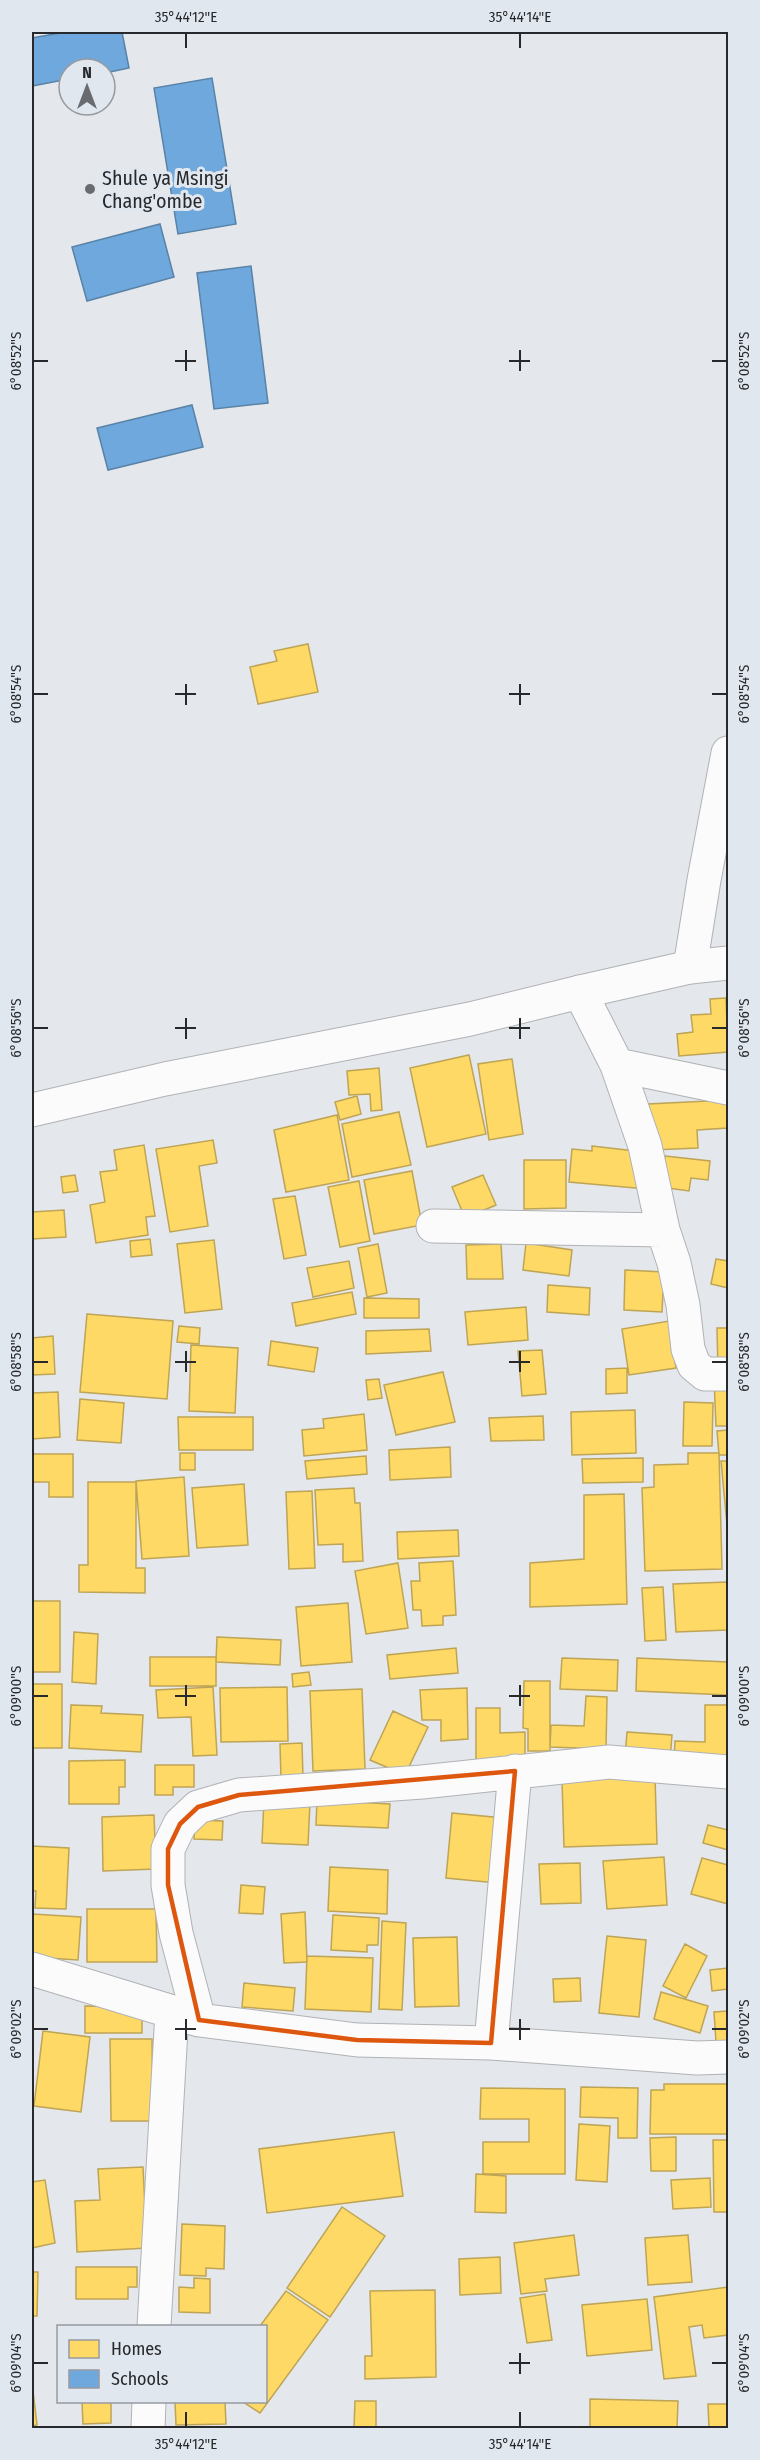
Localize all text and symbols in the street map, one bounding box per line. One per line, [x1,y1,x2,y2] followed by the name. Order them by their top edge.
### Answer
[155,8,217,26] text: 35°44'12"E
[489,8,551,26] text: 35°44'14"E
[57,57,117,117] north arrow
[82,63,92,82] text: N
[102,166,229,213] place label: Shule ya Msingi Chang'ombe
[83,182,97,196] marker: Shule ya Msingi Chang'ombe
[7,332,25,390] text: 6°08'52"S
[735,332,753,390] text: 6°08'52"S
[7,665,25,723] text: 6°08'54"S
[735,665,753,723] text: 6°08'54"S
[7,998,25,1058] text: 6°08'56"S
[735,998,753,1058] text: 6°08'56"S
[7,1332,25,1392] text: 6°08'58"S
[735,1332,753,1392] text: 6°08'58"S
[7,1666,25,1726] text: 6°09'00"S
[735,1666,753,1726] text: 6°09'00"S
[7,1999,25,2059] text: 6°09'02"S
[735,1999,753,2059] text: 6°09'02"S
[57,2325,267,2403] legend
[7,2333,25,2393] text: 6°09'04"S
[735,2333,753,2393] text: 6°09'04"S
[111,2338,162,2360] text: Homes
[111,2368,169,2390] text: Schools
[155,2435,217,2453] text: 35°44'12"E
[489,2435,551,2453] text: 35°44'14"E

